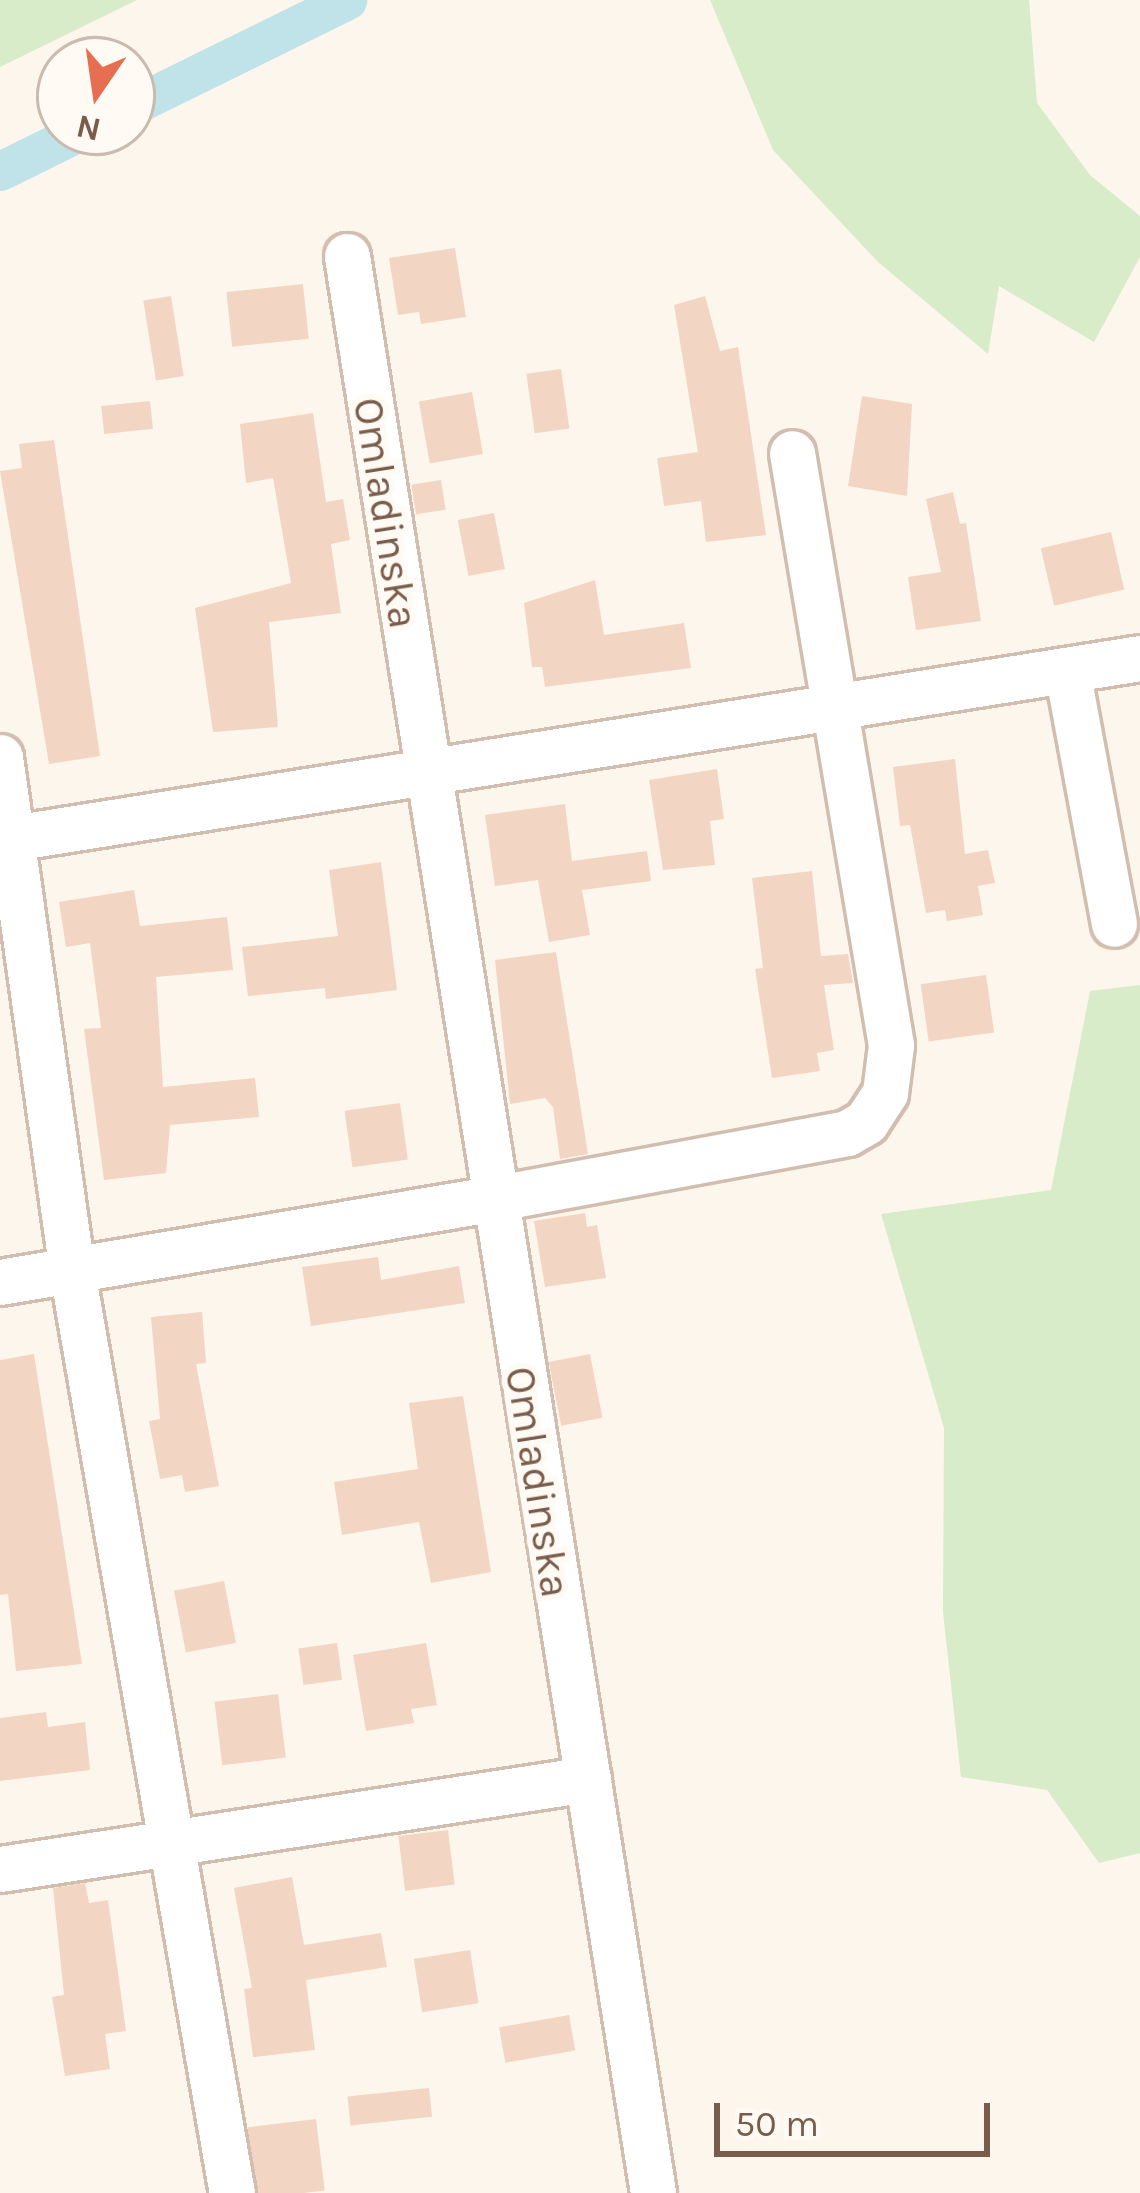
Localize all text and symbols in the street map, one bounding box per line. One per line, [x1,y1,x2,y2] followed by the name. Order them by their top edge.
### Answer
[36,36,156,156] north arrow
[73,107,104,149] text: N
[343,394,429,632] street label: Omladinska
[495,1363,581,1601] street label: Omladinska
[720,2079,996,2153] scale bar
[735,2103,819,2145] text: 50 m

